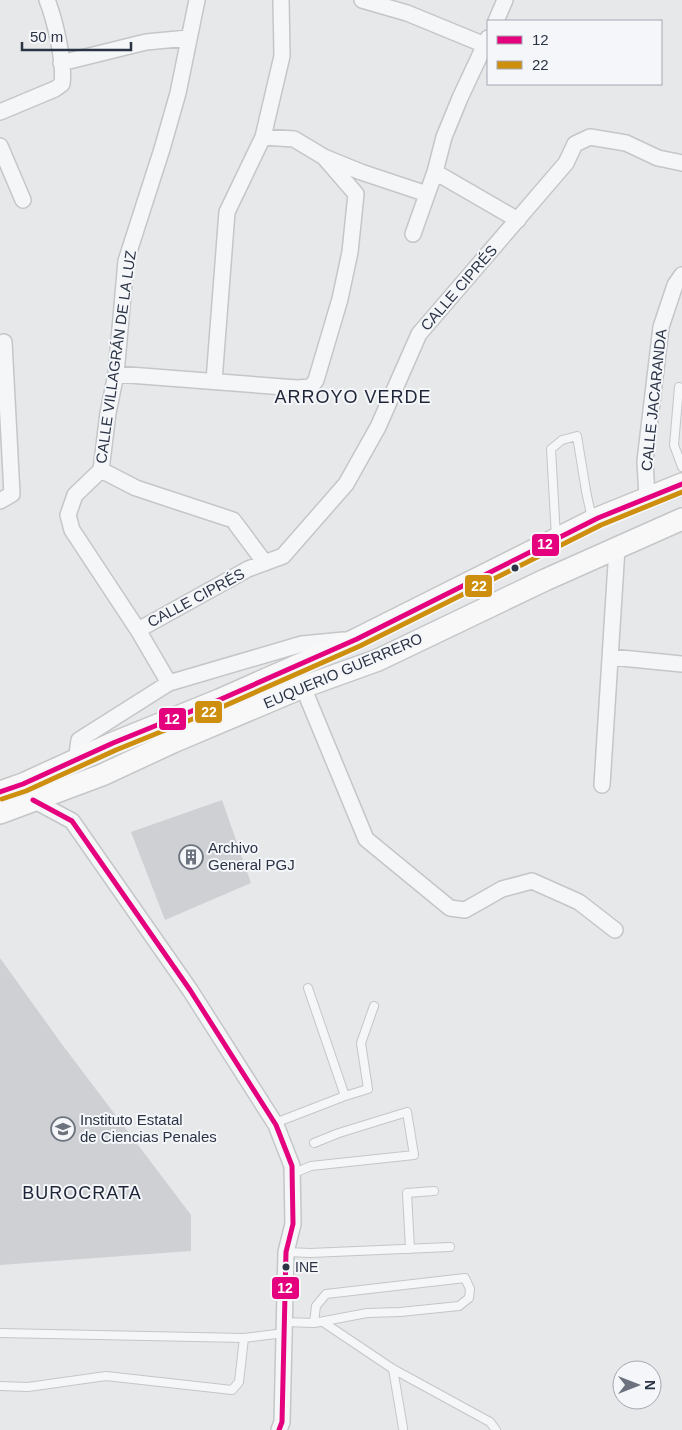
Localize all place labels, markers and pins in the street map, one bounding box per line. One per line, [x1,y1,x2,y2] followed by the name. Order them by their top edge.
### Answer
[510,563,520,573] unlabelled marker
[208,839,295,873] place label: Archivo General PGJ
[178,844,204,870] building icon: Archivo General PGJ
[80,1111,217,1145] place label: Instituto Estatal de Ciencias Penales
[50,1116,76,1142] school or university icon: Instituto Estatal de Ciencias Penales
[295,1259,318,1275] place label: INE
[281,1262,291,1272] marker: INE

